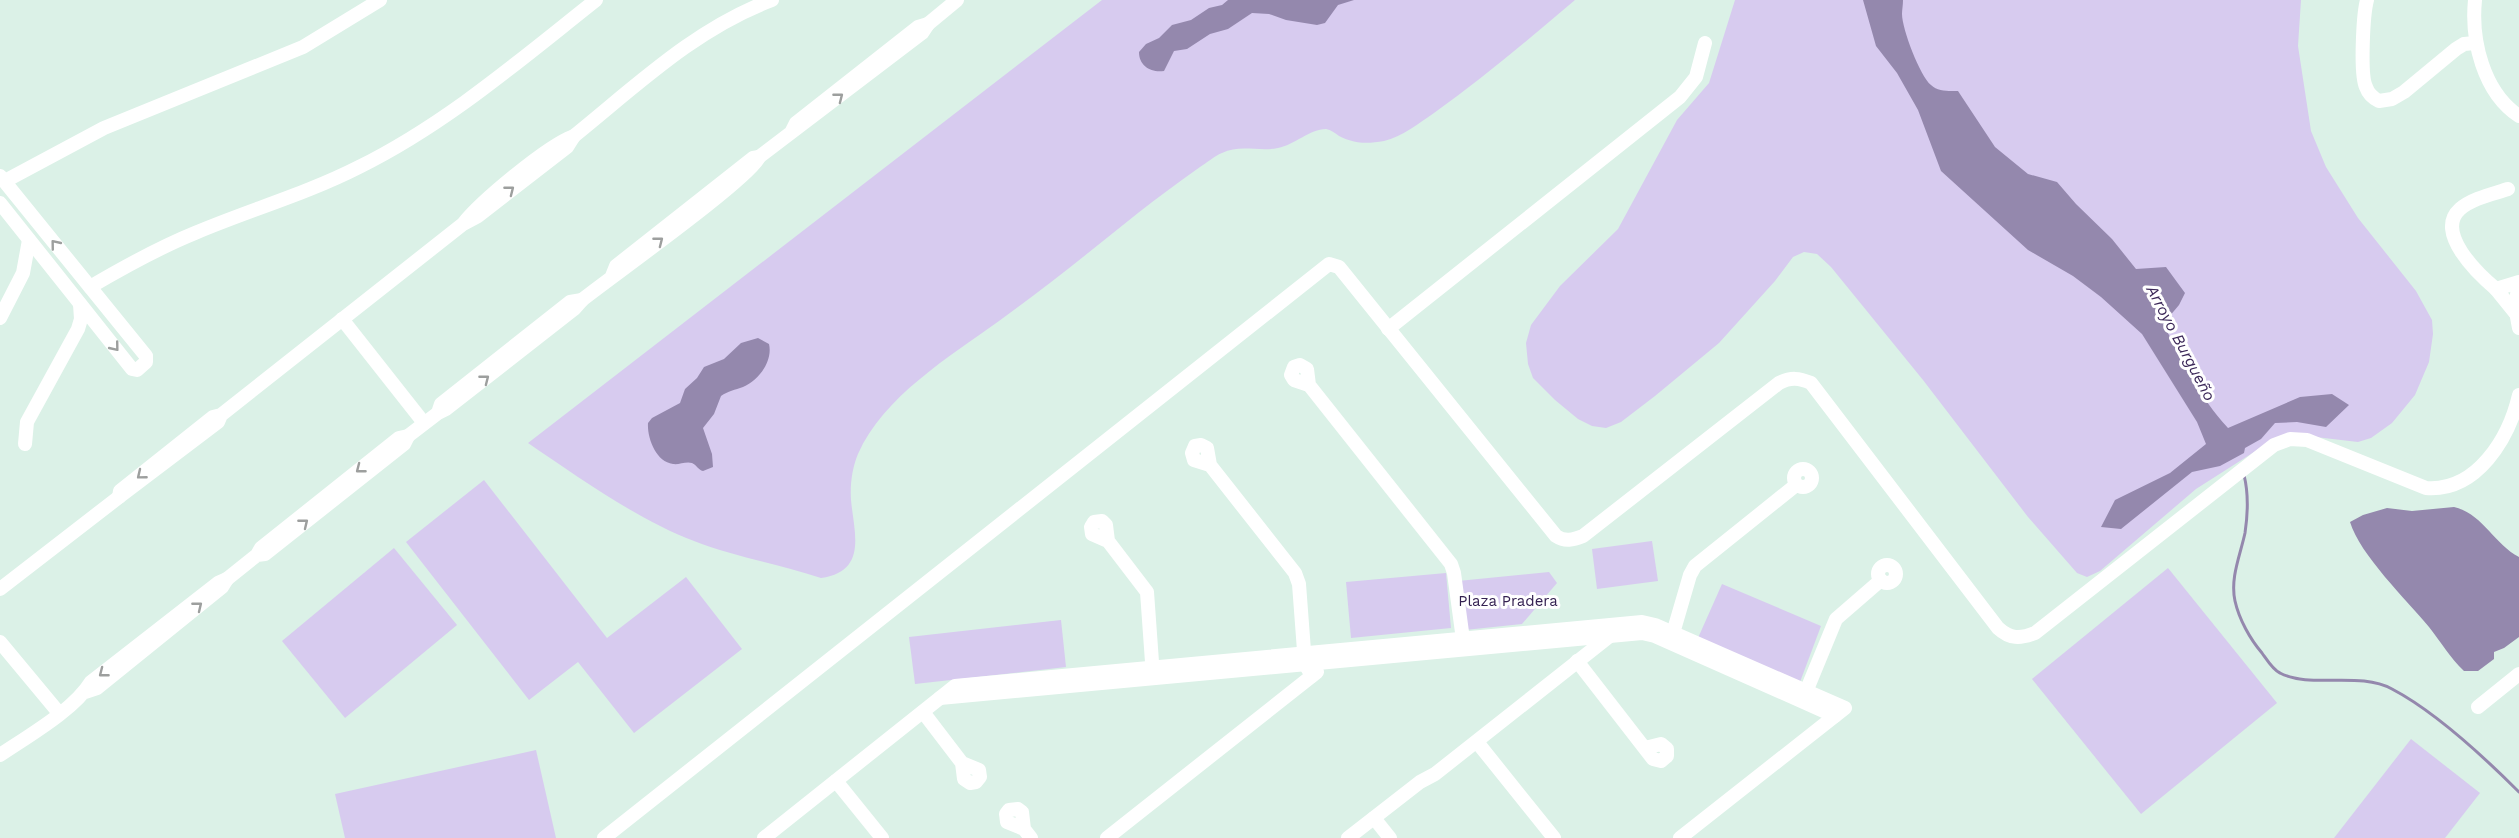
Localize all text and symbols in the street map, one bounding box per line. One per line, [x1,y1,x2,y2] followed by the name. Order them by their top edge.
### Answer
[832,94,843,105] one-way arrow
[504,187,515,198] one-way arrow
[652,238,663,249] one-way arrow
[51,239,62,250] one-way arrow
[2142,281,2219,404] water label: Arroyo Burgueño
[107,341,118,352] one-way arrow
[478,375,489,386] one-way arrow
[356,461,367,472] one-way arrow
[137,467,148,478] one-way arrow
[298,519,309,530] one-way arrow
[1458,592,1558,610] park label: Plaza Pradera
[191,602,202,613] one-way arrow
[99,666,110,677] one-way arrow

